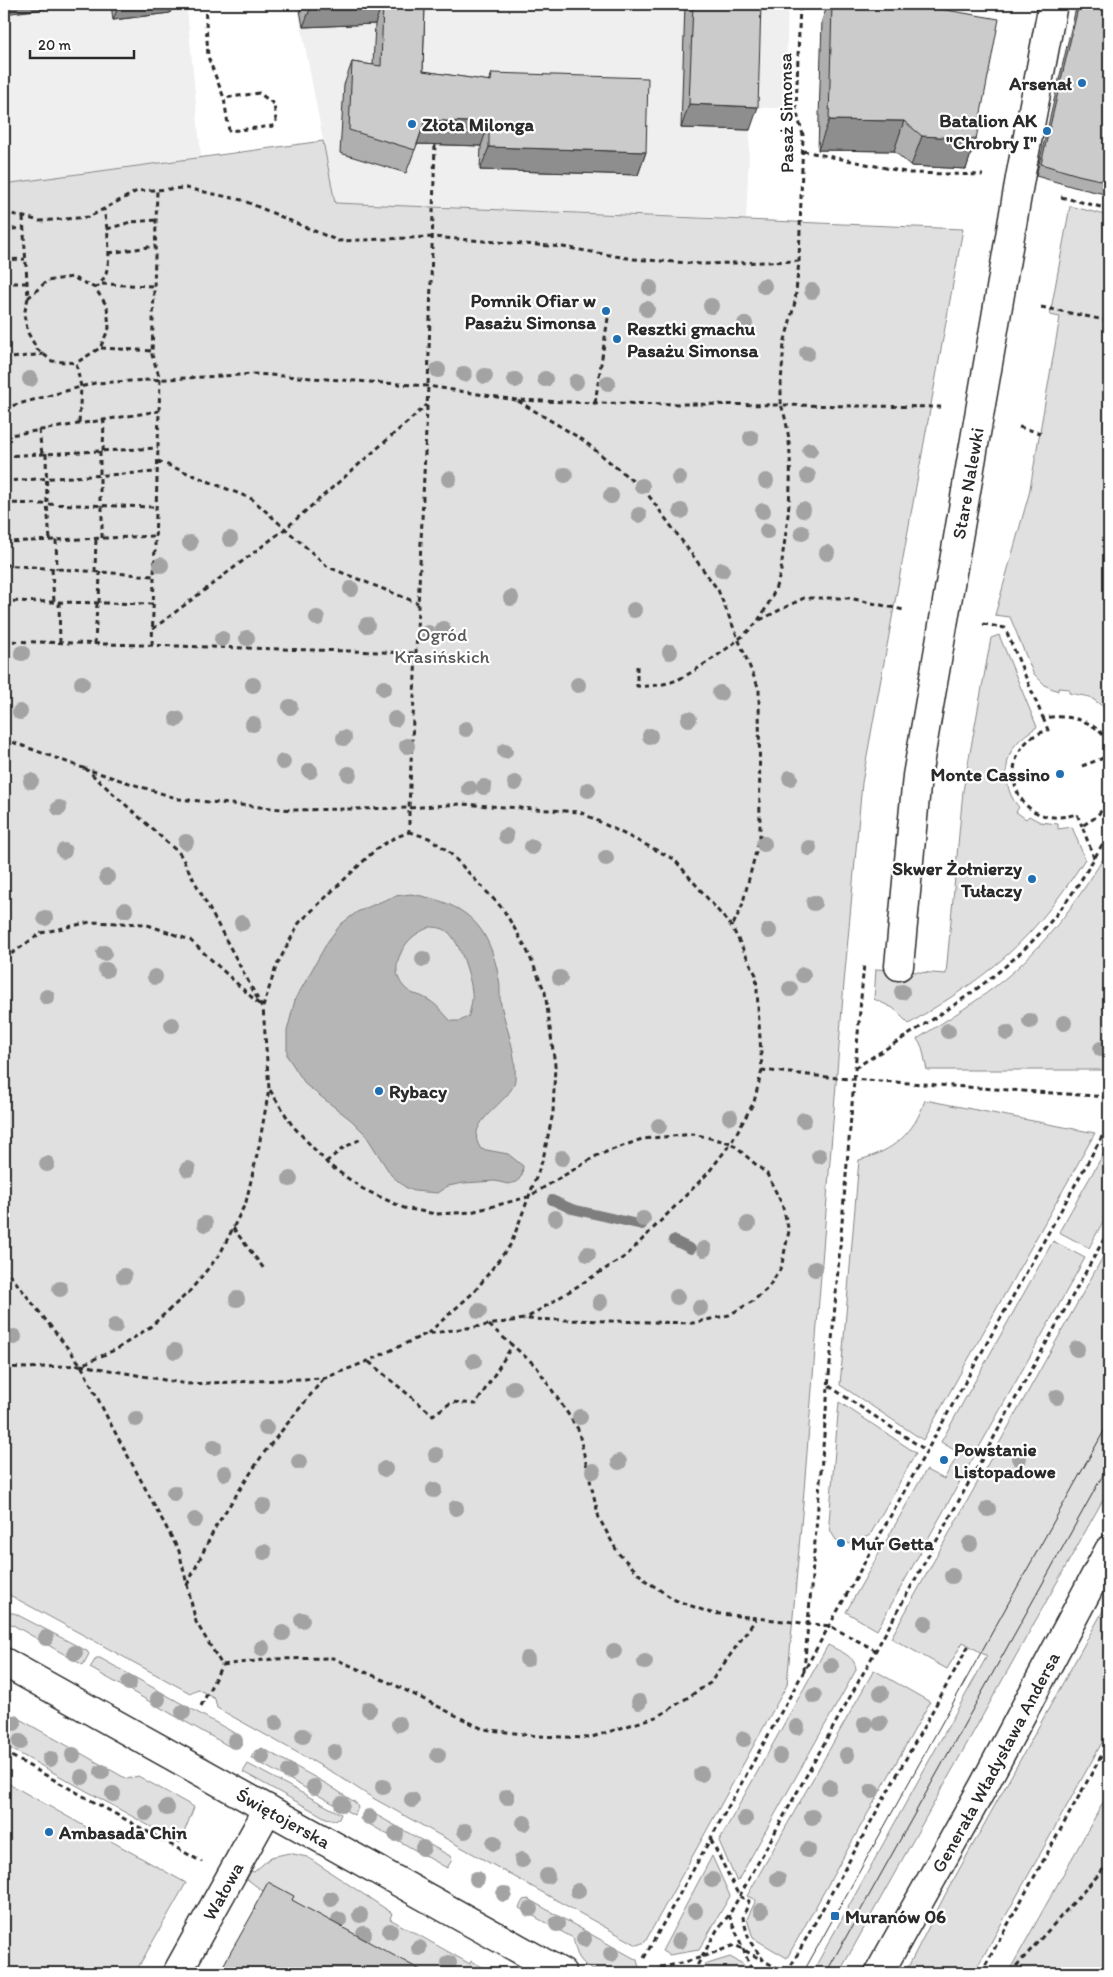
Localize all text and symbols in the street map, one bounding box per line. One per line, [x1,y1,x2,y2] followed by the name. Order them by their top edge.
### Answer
[30,28,134,60] scale bar
[38,36,72,54] text: 20 m
[773,53,799,173] street label: Pasaż Simonsa
[1008,72,1073,95] place label: Arsenał
[1076,77,1088,89] marker: Arsenał
[939,109,1038,154] place label: Batalion AK "Chrobry I"
[422,113,534,136] place label: Złota Milonga
[406,118,418,130] marker: Złota Milonga
[1041,125,1053,137] marker: Batalion AK "Chrobry I"
[465,289,596,334] place label: Pomnik Ofiar w Pasażu Simonsa
[600,305,612,317] marker: Pomnik Ofiar w Pasażu Simonsa
[627,317,758,362] place label: Resztki gmachu Pasażu Simonsa
[611,333,623,345] marker: Resztki gmachu Pasażu Simonsa
[947,426,988,541] street label: Stare Nalewki
[394,623,490,668] park label: Ogród Krasińskich
[930,763,1050,786] place label: Monte Cassino
[1054,768,1066,780] marker: Monte Cassino
[892,857,1023,902] place label: Skwer Żołnierzy Tułaczy
[1026,873,1038,885] marker: Skwer Żołnierzy Tułaczy
[389,1080,447,1103] place label: Rybacy
[373,1085,385,1097] marker: Rybacy
[954,1438,1056,1483] place label: Powstanie Listopadowe
[938,1454,950,1466] marker: Powstanie Listopadowe
[851,1532,934,1555] place label: Mur Getta
[835,1537,847,1549] marker: Mur Getta
[926,1648,1064,1876] street label: Generała Władysława Andersa
[232,1782,335,1853] street label: Świętojerska
[58,1821,187,1844] place label: Ambasada Chin
[43,1826,55,1838] marker: Ambasada Chin
[197,1857,248,1924] street label: Wałowa
[845,1905,946,1928] place label: Muranów 06
[829,1910,841,1922] marker: Muranów 06

